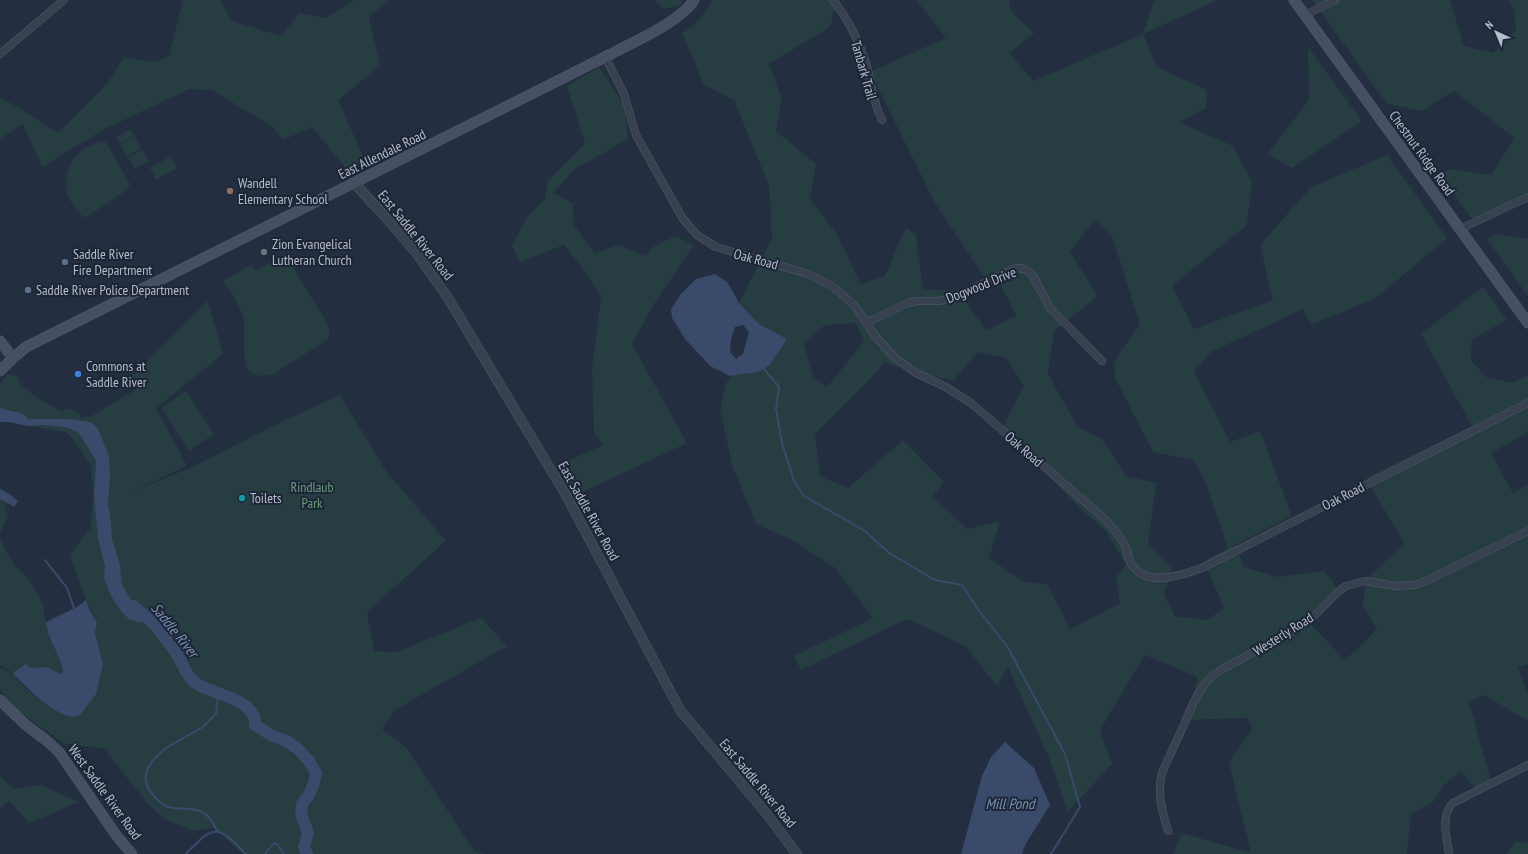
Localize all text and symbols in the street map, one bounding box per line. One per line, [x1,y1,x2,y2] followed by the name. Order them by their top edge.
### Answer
[1476,12,1516,52] north arrow
[1482,18,1496,32] text: N
[847,38,881,102] street label: Tanbark Trail
[1385,107,1459,199] street label: Chestnut Ridge Road
[335,125,429,183] street label: East Allendale Road
[238,174,328,208] place label: Wandell Elementary School
[225,186,235,196] marker: Wandell Elementary School
[374,186,458,284] street label: East Saddle River Road
[272,235,352,269] place label: Zion Evangelical Lutheran Church
[732,244,780,274] street label: Oak Road
[73,245,152,279] place label: Saddle River Fire Department
[259,247,269,257] marker: Zion Evangelical Lutheran Church
[60,257,70,267] marker: Saddle River Fire Department
[943,263,1019,307] street label: Dogwood Drive
[36,281,189,299] place label: Saddle River Police Department
[23,285,33,295] marker: Saddle River Police Department
[86,357,147,391] place label: Commons at Saddle River
[73,369,83,379] marker: Commons at Saddle River
[1001,427,1047,471] street label: Oak Road
[554,458,624,564] street label: East Saddle River Road
[291,478,333,512] park label: Rindlaub Park
[1319,478,1367,514] street label: Oak Road
[250,489,282,507] place label: Toilets
[237,493,247,503] marker: Toilets
[147,599,204,663] water label: Saddle River
[1250,608,1316,660] street label: Westerly Road
[716,735,800,831] street label: East Saddle River Road
[64,741,146,843] street label: West Saddle River Road
[986,794,1037,813] water label: Mill Pond

